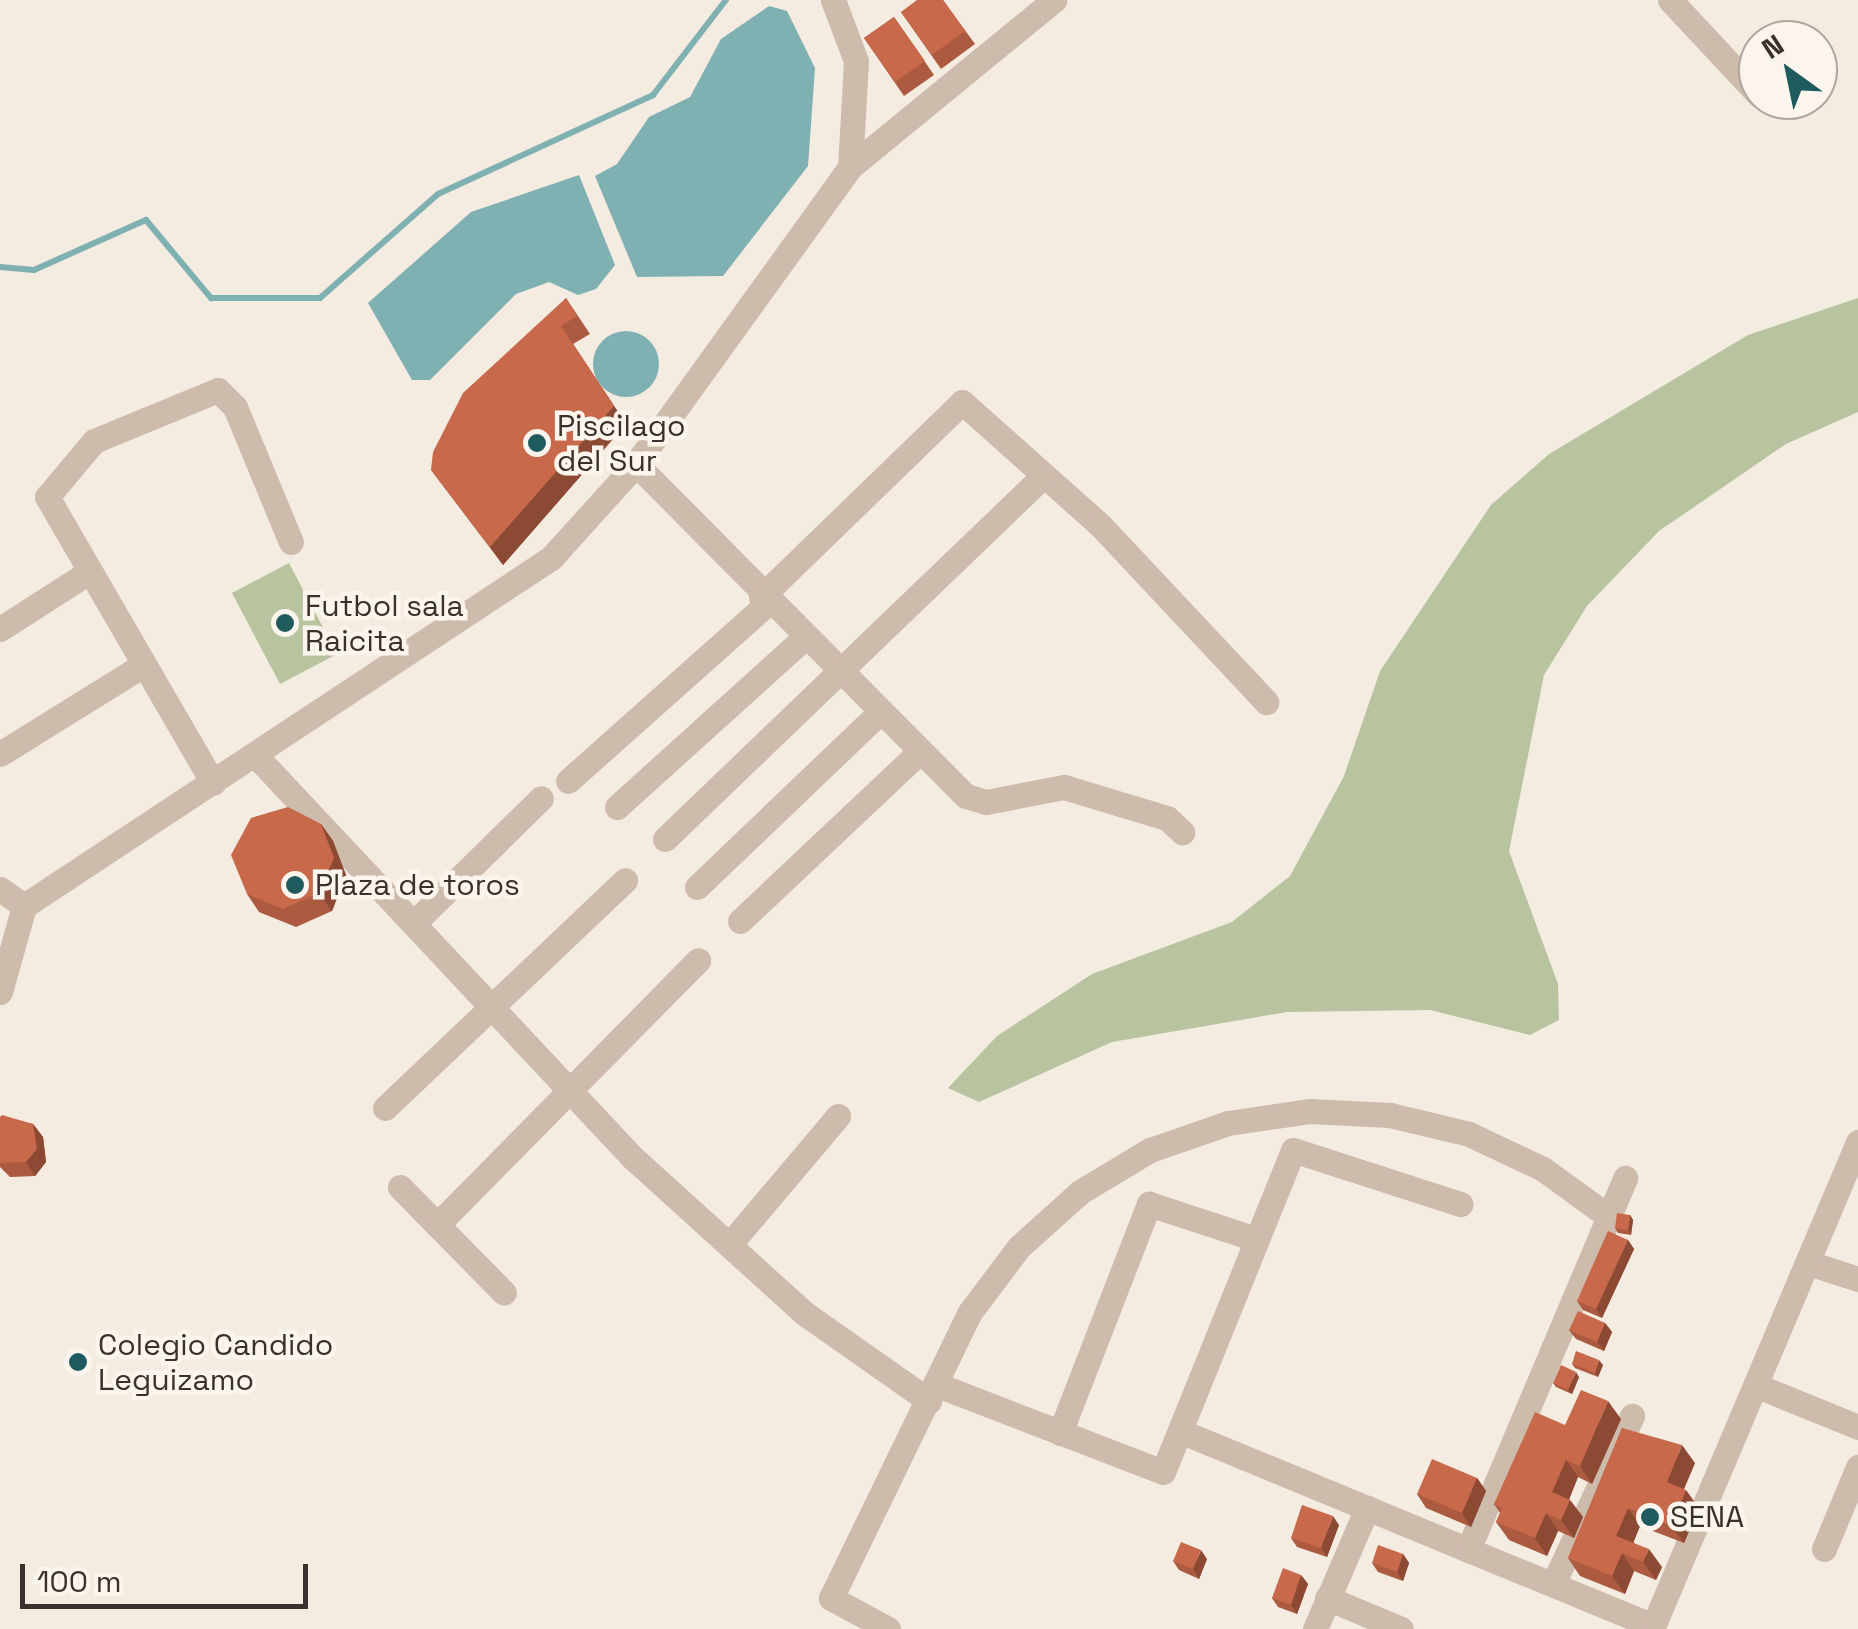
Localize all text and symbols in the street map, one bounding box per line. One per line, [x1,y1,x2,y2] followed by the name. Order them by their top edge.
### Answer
[1738,20,1838,120] north arrow
[1755,26,1790,67] text: N
[557,408,685,478] place label: Piscilago del Sur
[526,432,548,454] marker: Piscilago del Sur
[305,588,464,658] place label: Futbol sala Raicita
[274,612,296,634] marker: Futbol sala Raicita
[315,867,520,903] place label: Plaza de toros
[284,874,306,896] marker: Plaza de toros
[98,1327,333,1398] place label: Colegio Candido Leguizamo
[67,1351,89,1373] marker: Colegio Candido Leguizamo
[1670,1499,1744,1535] place label: SENA
[1639,1506,1661,1528] marker: SENA
[25,1544,312,1606] scale bar
[37,1562,122,1601] text: 100 m

